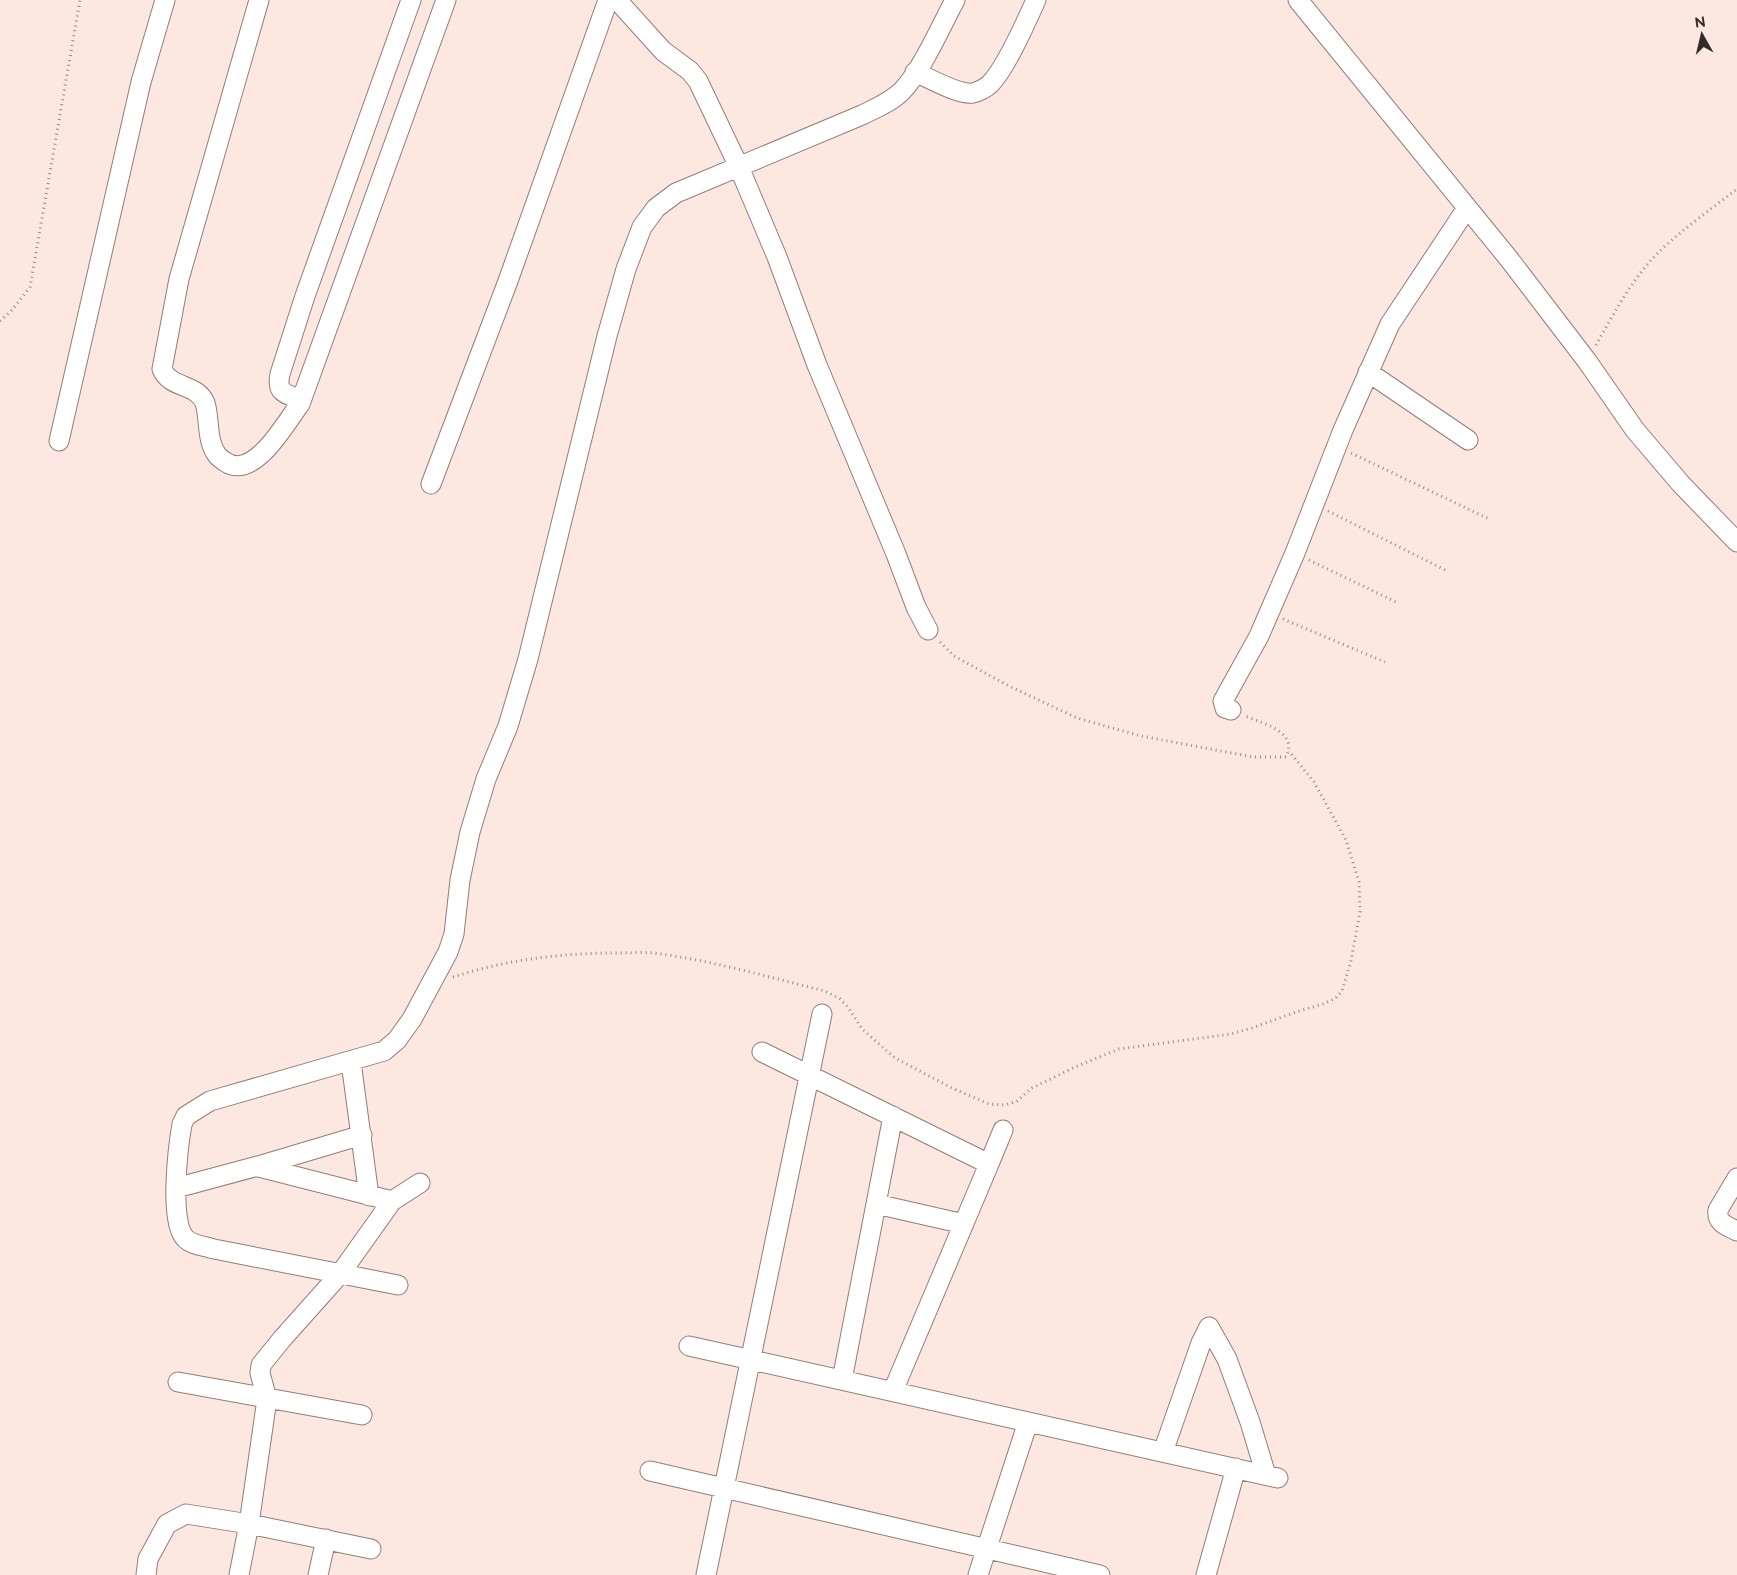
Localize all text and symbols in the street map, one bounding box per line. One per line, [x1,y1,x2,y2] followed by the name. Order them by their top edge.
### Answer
[1677,10,1727,60] north arrow
[1694,13,1707,31] text: N

